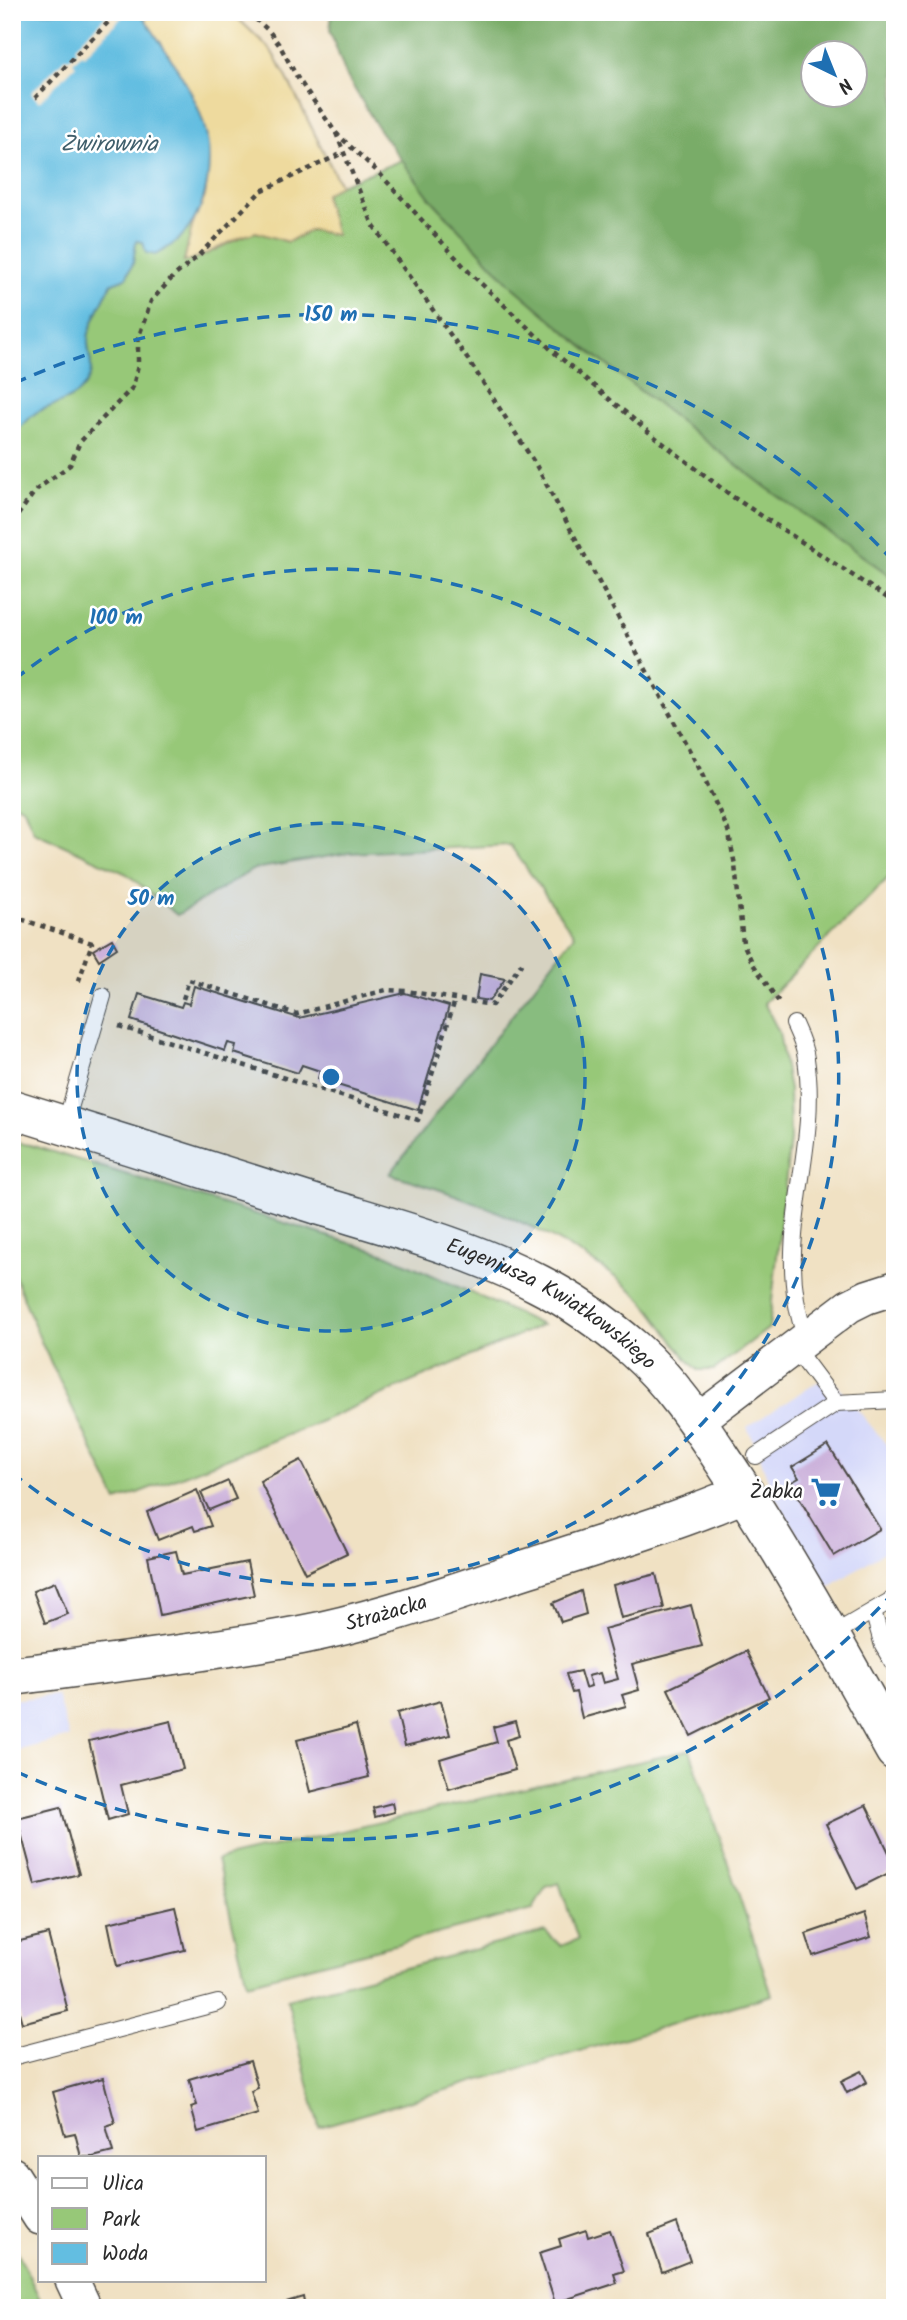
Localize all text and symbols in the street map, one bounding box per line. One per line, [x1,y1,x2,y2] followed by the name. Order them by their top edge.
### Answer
[799,38,869,108] north arrow
[830,70,859,100] text: N
[60,127,160,163] water label: Żwirownia
[304,299,358,332] text: 150 m
[89,602,143,635] text: 100 m
[127,883,174,916] text: 50 m
[319,1065,343,1089] centre of rings
[441,1229,664,1378] street label: Eugeniusza Kwiatkowskiego
[809,1475,843,1509] supermarket icon: Żabka
[749,1476,803,1509] place label: Żabka
[342,1586,432,1641] street label: Strażacka
[38,2156,266,2282] legend
[102,2168,144,2201] text: Ulica
[102,2204,140,2237] text: Park
[102,2238,148,2271] text: Woda

